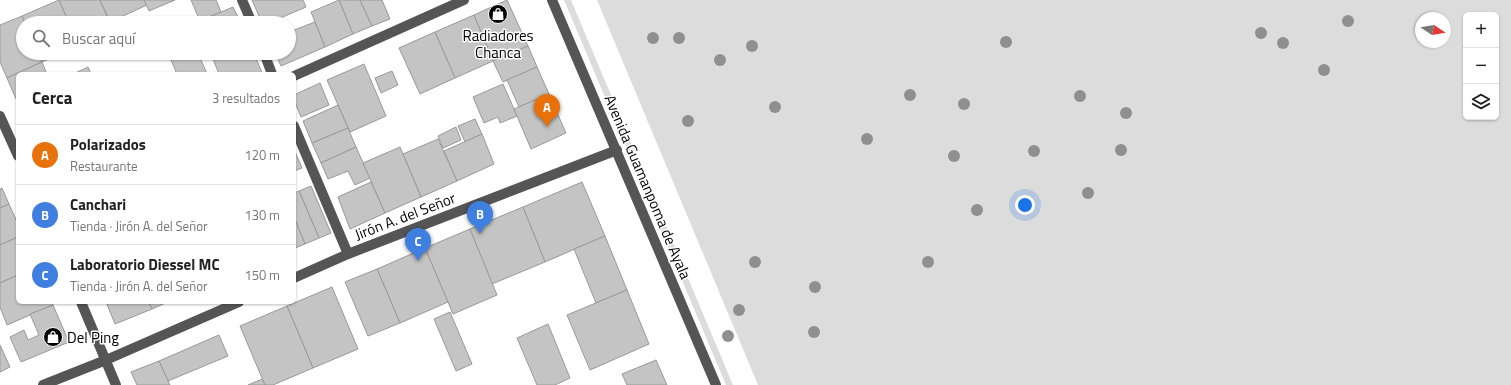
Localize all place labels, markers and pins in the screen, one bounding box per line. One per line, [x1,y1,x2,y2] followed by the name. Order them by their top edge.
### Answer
[487,3,509,25] shop icon: Radiadores Chanca
[463,24,533,64] place label: Radiadores Chanca
[534,94,560,127] pin: A
[467,201,493,234] pin: B
[405,228,431,261] pin: C
[42,326,64,348] shop icon: Del Ping
[67,326,119,349] place label: Del Ping

